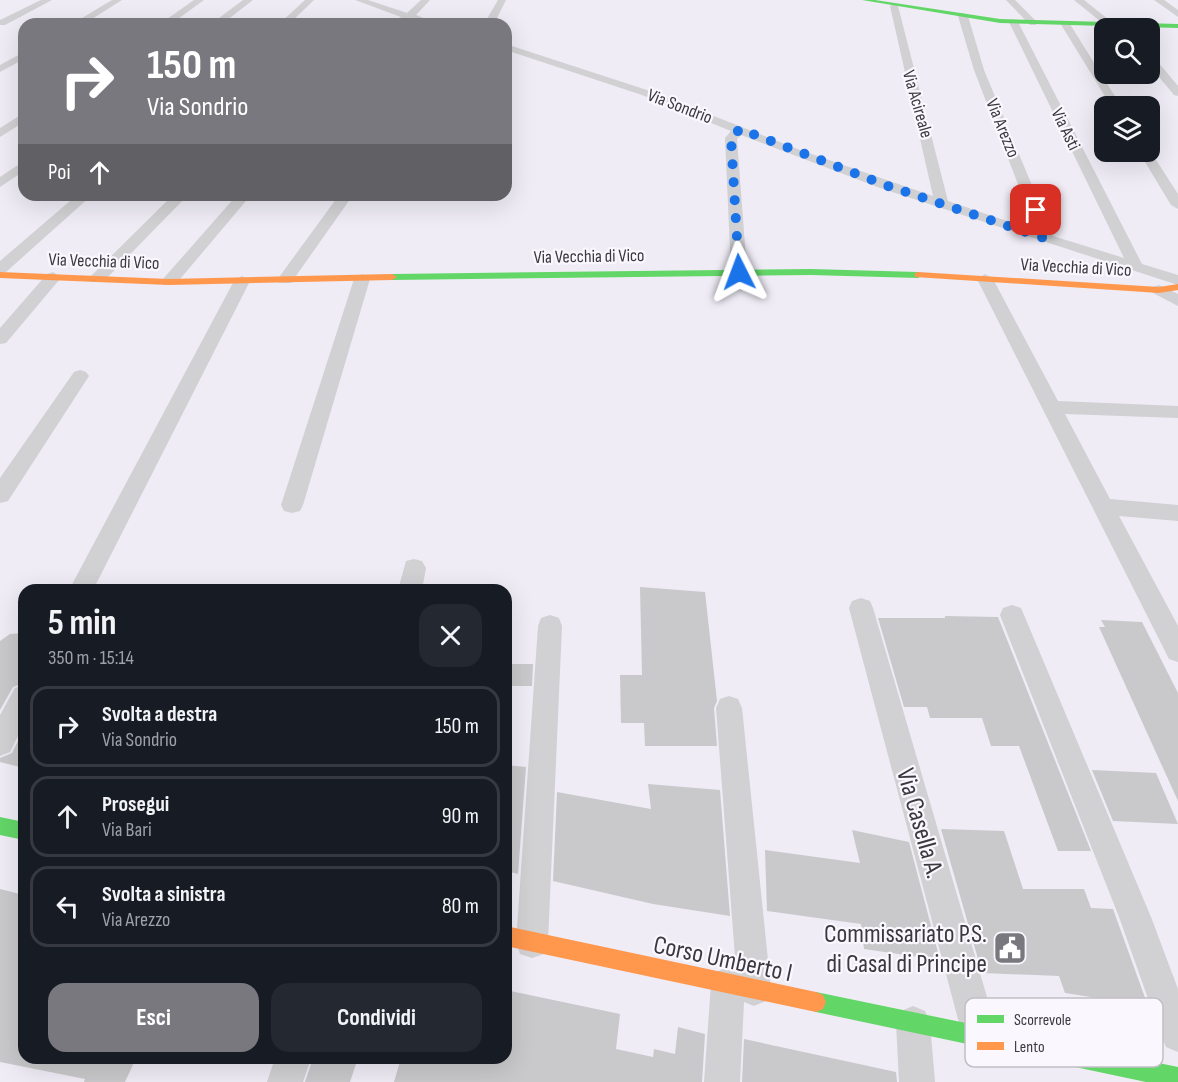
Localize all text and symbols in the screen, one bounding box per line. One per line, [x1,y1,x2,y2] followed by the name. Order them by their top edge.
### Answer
[1094,18,1160,162] map controls
[1094,18,1160,84] button: search
[147,40,236,91] text: 150 m
[48,42,126,120] icon: right
[898,68,937,140] street label: Via Acireale
[644,85,715,128] street label: Via Sondrio
[147,91,248,123] text: Via Sondrio
[981,96,1024,161] street label: Via Arezzo
[1094,96,1160,162] button: layers
[1046,105,1085,154] street label: Via Asti
[83,156,116,189] icon: ahead
[48,159,71,186] text: Poi
[1010,184,1061,235] pin
[1019,193,1052,226] icon: arrive
[707,240,771,304] position arrow
[533,245,645,268] street label: Via Vecchia di Vico
[48,249,160,274] street label: Via Vecchia di Vico
[1020,254,1132,281] street label: Via Vecchia di Vico
[48,602,117,645] text: 5 min
[419,604,482,667] button: close
[48,646,134,670] text: 350 m · 15:14
[102,701,217,728] text: Svolta a destra
[51,710,84,743] icon: right
[435,713,479,740] text: 150 m
[102,728,177,752] text: Via Sondrio
[889,765,950,882] street label: Via Casella A.
[102,791,169,818] text: Prosegui
[51,800,84,833] icon: ahead
[442,803,479,830] text: 90 m
[102,818,152,842] text: Via Bari
[102,881,225,908] text: Svolta a sinistra
[51,890,84,923] icon: left
[442,893,479,920] text: 80 m
[102,908,170,932] text: Via Arezzo
[824,919,987,980] place label: Commissariato P.S. di Casal di Principe
[651,930,795,989] street label: Corso Umberto I
[992,930,1028,966] public building icon: Commissariato P.S. di Casal di Principe
[48,983,259,1052] button: Esci
[271,983,482,1052] button: Condividi
[965,998,1163,1067] legend
[1014,1011,1071,1030] text: Scorrevole
[1014,1038,1045,1057] text: Lento

